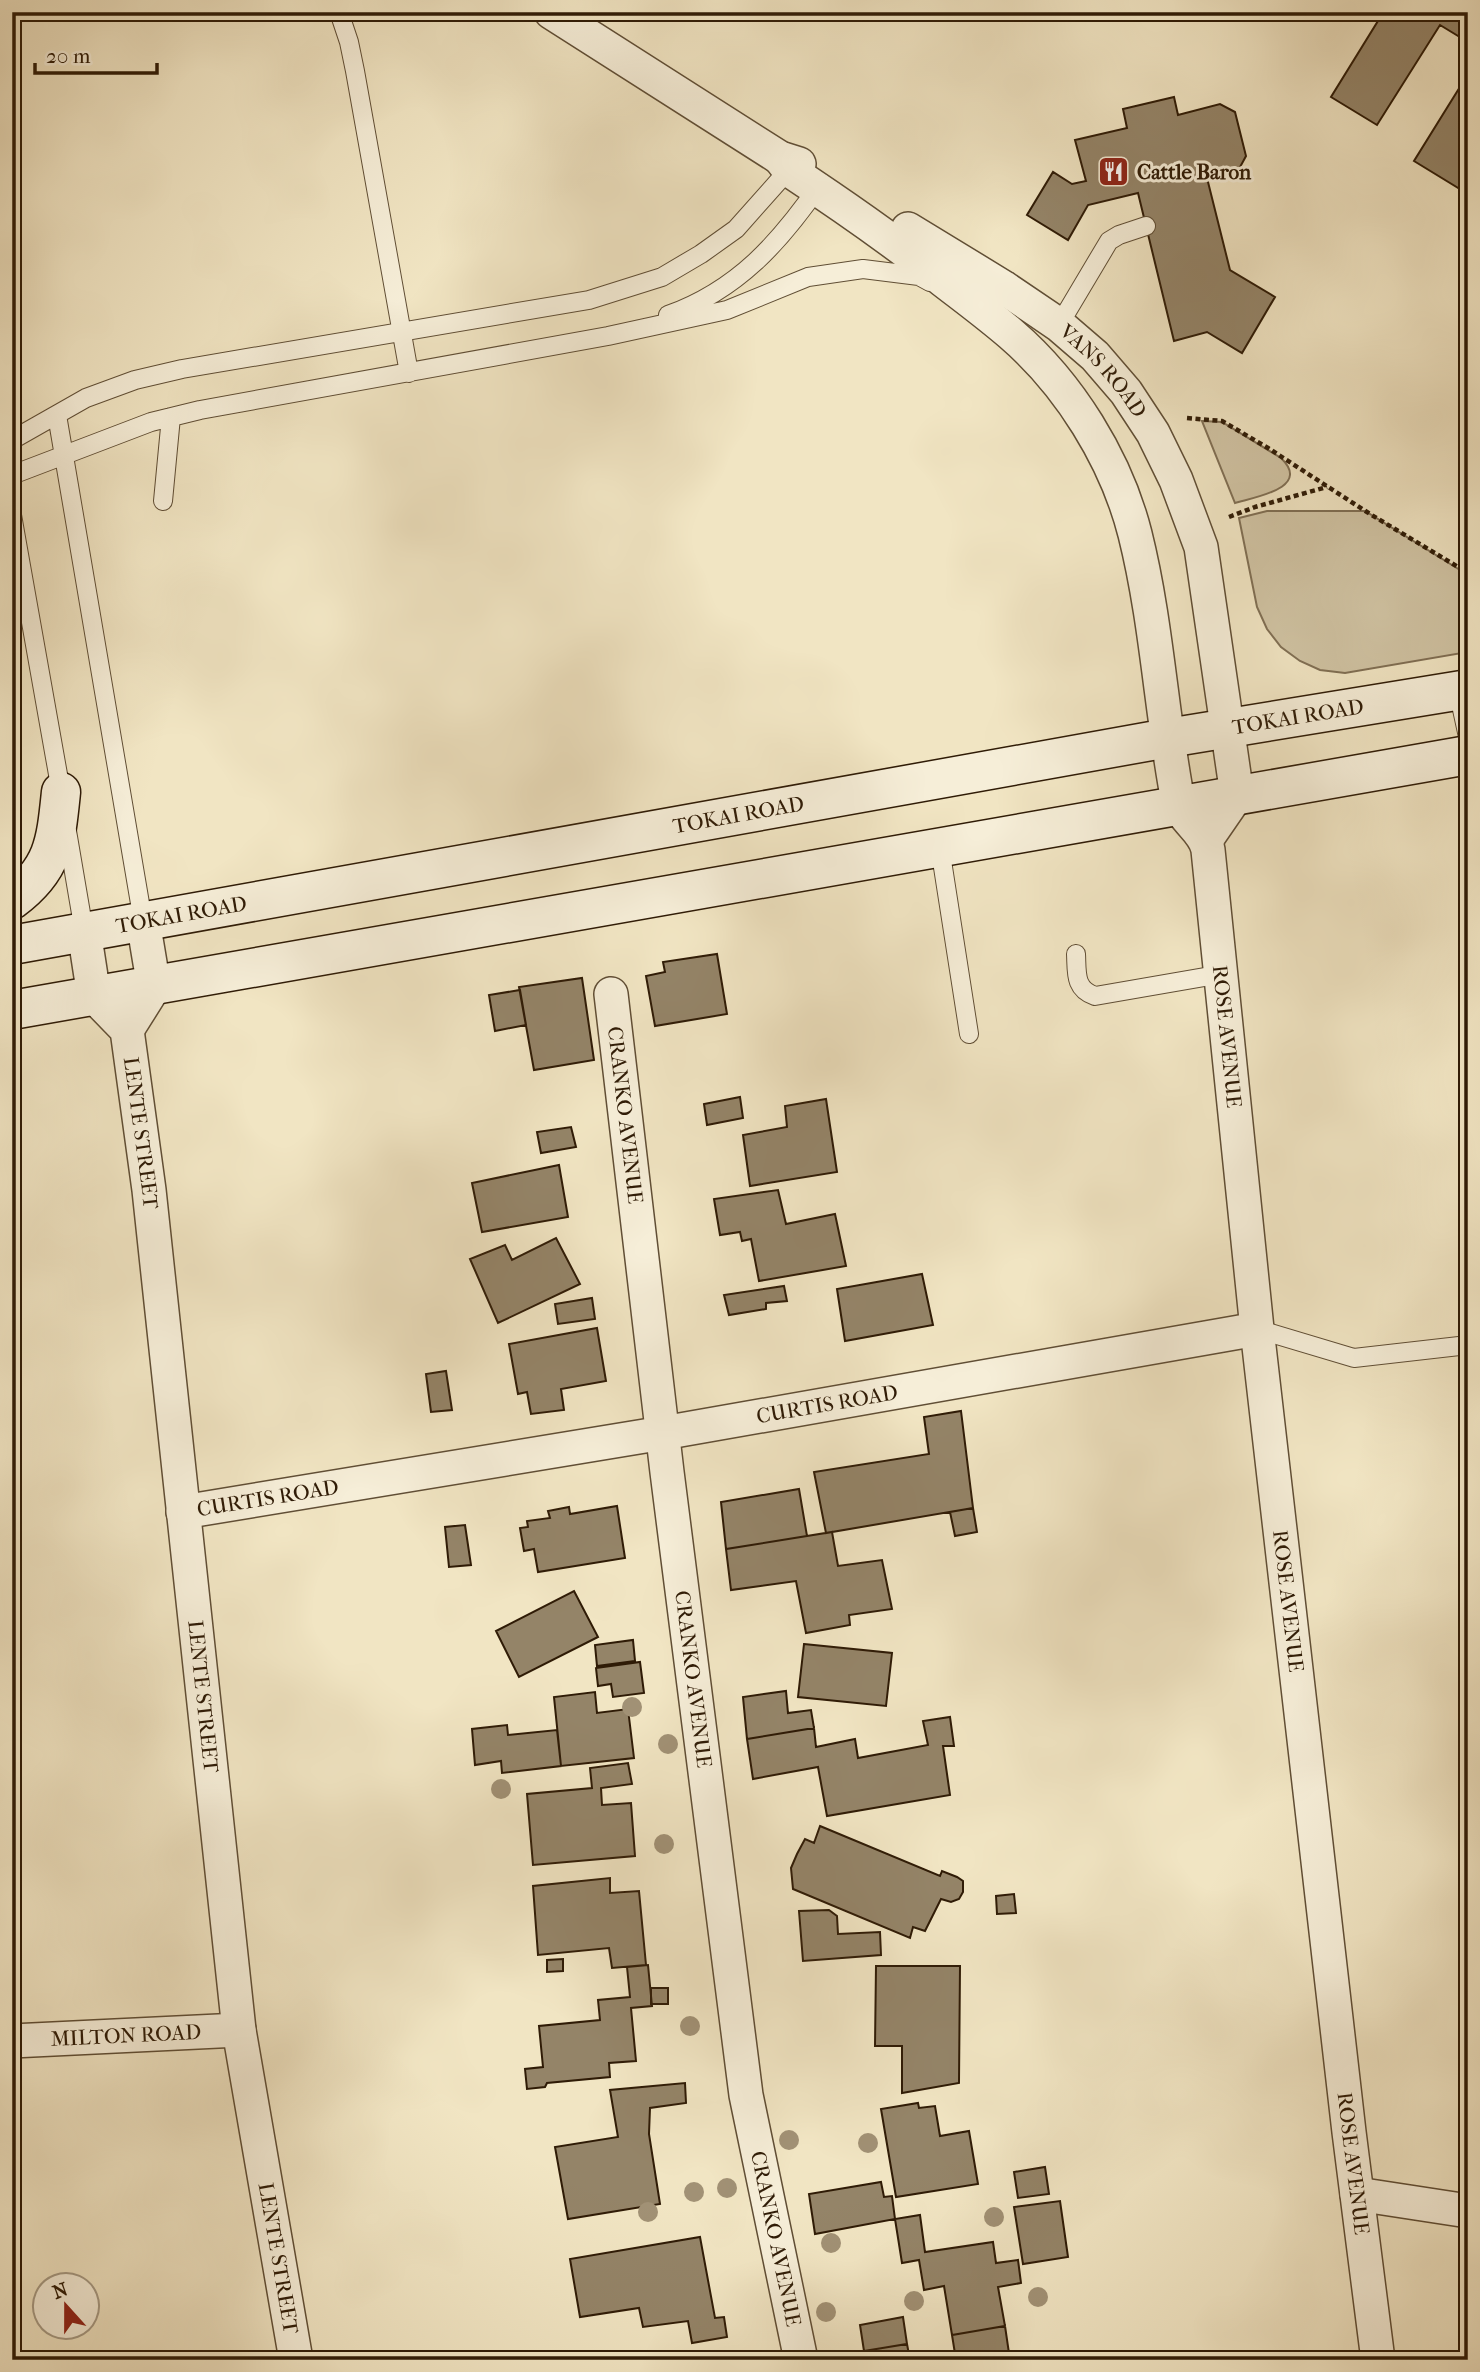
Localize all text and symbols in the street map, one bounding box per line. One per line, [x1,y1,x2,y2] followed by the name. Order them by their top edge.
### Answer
[35,32,158,76] scale bar
[46,44,91,68] text: 20 m
[1097,155,1131,189] restaurant icon: Cattle Baron
[1137,160,1252,184] place label: Cattle Baron
[1054,319,1151,422] street label: VANS ROAD
[1230,694,1365,739] street label: TOKAI ROAD
[671,791,806,838] street label: TOKAI ROAD
[114,891,249,938] street label: TOKAI ROAD
[1208,964,1246,1109] street label: ROSE AVENUE
[603,1025,648,1205] street label: CRANKO AVENUE
[119,1055,163,1211] street label: LENTE STREET
[754,1380,900,1428] street label: CURTIS ROAD
[195,1475,341,1522] street label: CURTIS ROAD
[1268,1529,1308,1674] street label: ROSE AVENUE
[670,1589,716,1769] street label: CRANKO AVENUE
[183,1619,223,1775] street label: LENTE STREET
[50,2020,202,2051] street label: MILTON ROAD
[1333,2091,1374,2236] street label: ROSE AVENUE
[746,2149,806,2329] street label: CRANKO AVENUE
[254,2181,303,2336] street label: LENTE STREET
[32,2270,102,2340] north arrow
[50,2278,71,2304] text: N

